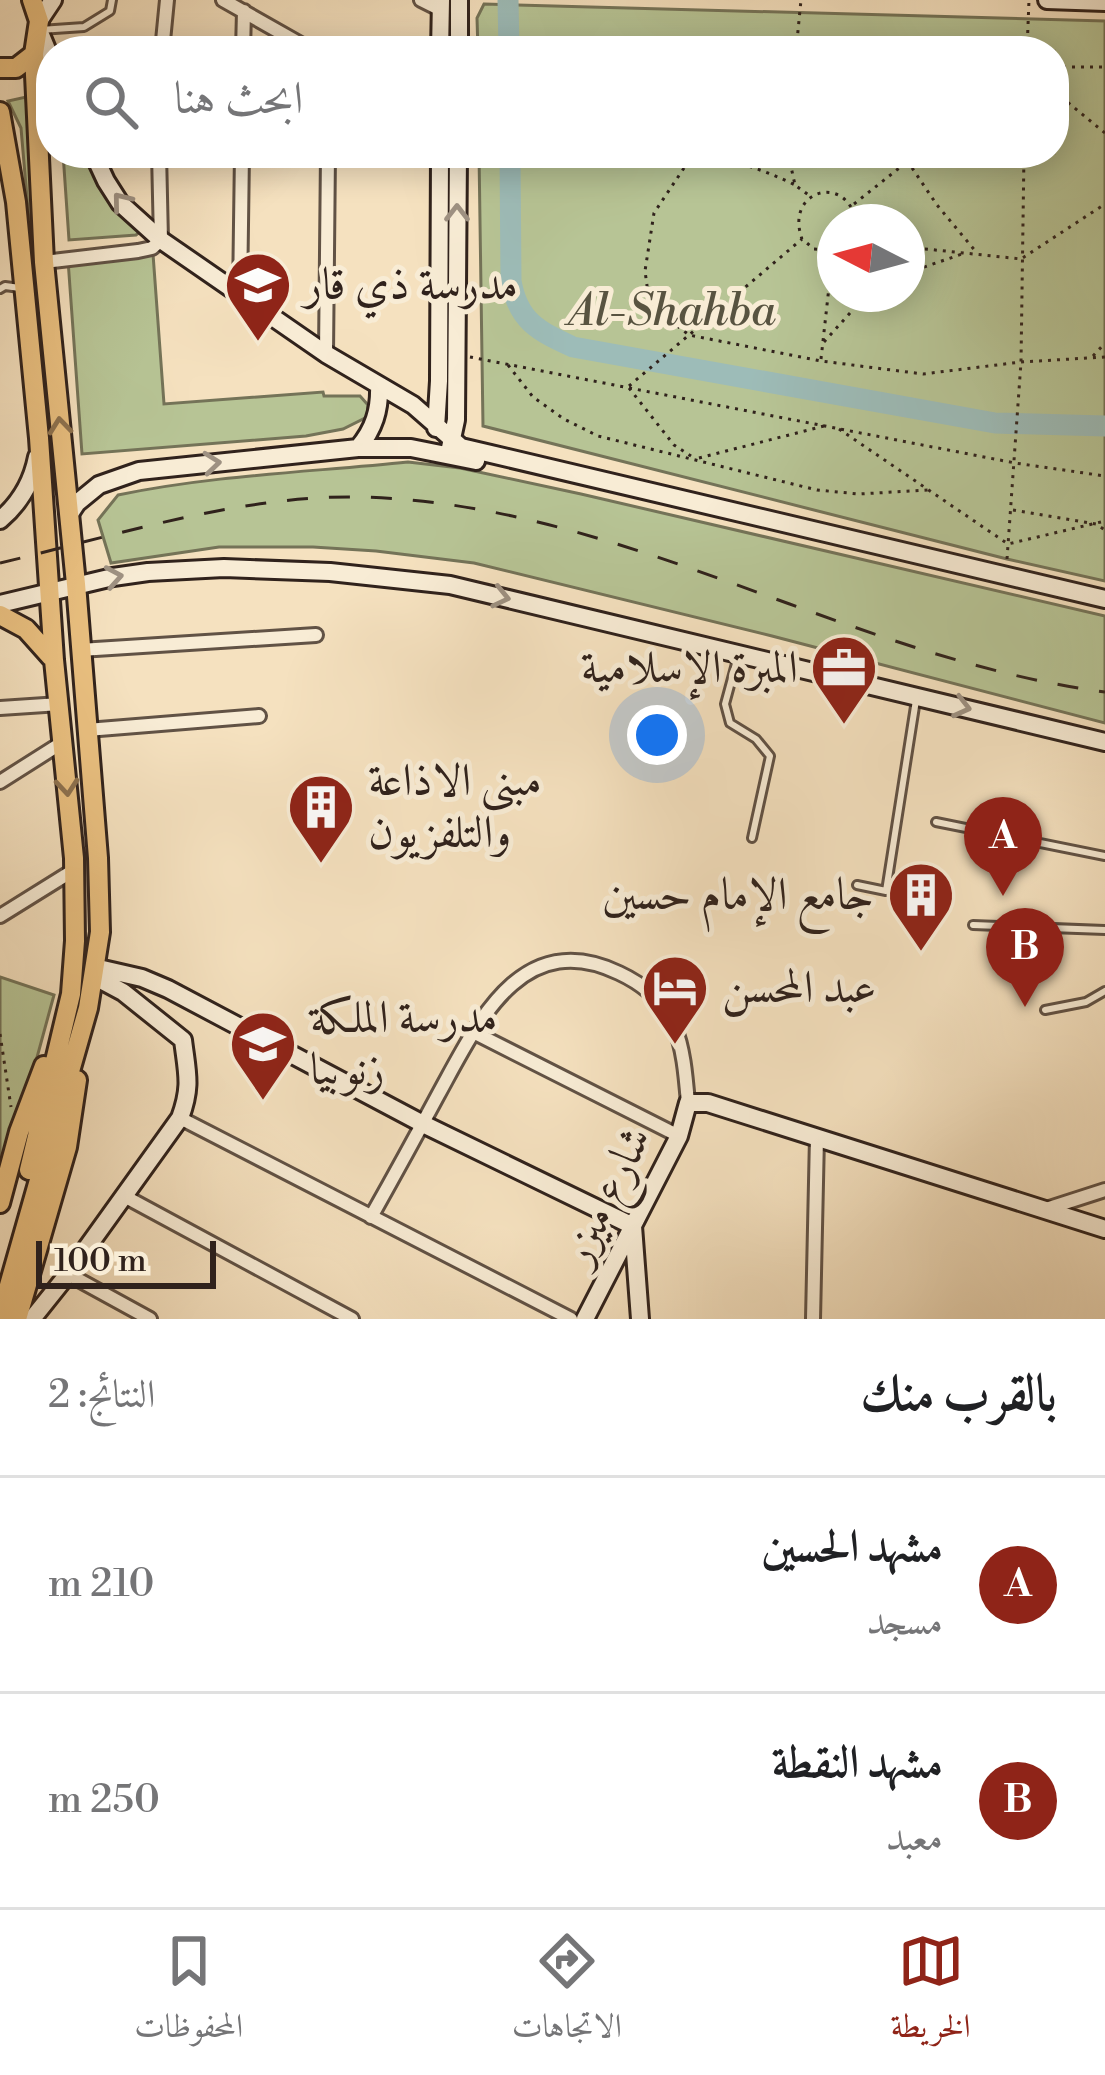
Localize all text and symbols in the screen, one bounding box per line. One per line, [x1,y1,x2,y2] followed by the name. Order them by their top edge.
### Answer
[36,36,1069,168] search box
[78,69,144,135] icon: search
[174,71,303,128] text: ابحث هنا
[114,193,135,215] one-way arrow
[444,203,470,222] one-way arrow
[817,204,925,312] north arrow
[223,250,293,344] school or university icon: مدرسة ذي قار
[300,257,518,319] place label: مدرسة ذي قار
[563,283,777,340] park label: Al-Shahba
[48,416,73,435] one-way arrow
[202,451,222,477] one-way arrow
[104,566,124,591] one-way arrow
[491,583,511,608] one-way arrow
[809,633,879,727] office icon: المبرة الإسلامية
[581,640,798,700] place label: المبرة الإسلامية
[952,693,972,718] one-way arrow
[627,705,687,765] your location
[368,753,542,862] place label: مبنى الاذاعة والتلفزيون
[286,772,356,866] building icon: مبنى الاذاعة والتلفزيون
[54,778,80,797] one-way arrow
[964,797,1042,896] pin: A
[886,860,956,954] building icon: جامع الإمام حسين
[602,867,874,934] place label: جامع الإمام حسين
[986,908,1064,1007] pin: B
[640,953,710,1047] hotel icon: عبد المحسن
[722,960,876,1017] place label: عبد المحسن
[308,990,497,1099] place label: مدرسة الملكة زنوبيا
[228,1009,298,1103] school or university icon: مدرسة الملكة زنوبيا
[547,1117,671,1281] street label: شارع ميزر
[36,1235,216,1288] scale bar
[54,1241,147,1282] text: 100 m
[860,1363,1057,1427] text: بالقرب منك
[48,1371,156,1420] text: النتائج: 2
[761,1519,943,1576] text: مشهد الحسين
[48,1560,154,1609] text: 210 m
[1004,1560,1032,1609] text: A
[866,1598,943,1647] text: مسجد
[772,1735,943,1792] text: مشهد النقطة
[48,1776,160,1825] text: 250 m
[1003,1776,1033,1825] text: B
[886,1814,943,1863] text: معبد
[134,1928,243,2058] tab: المحفوظات
[512,1928,622,2058] tab: الاتجاهات
[890,1928,971,2058] tab: الخريطة

